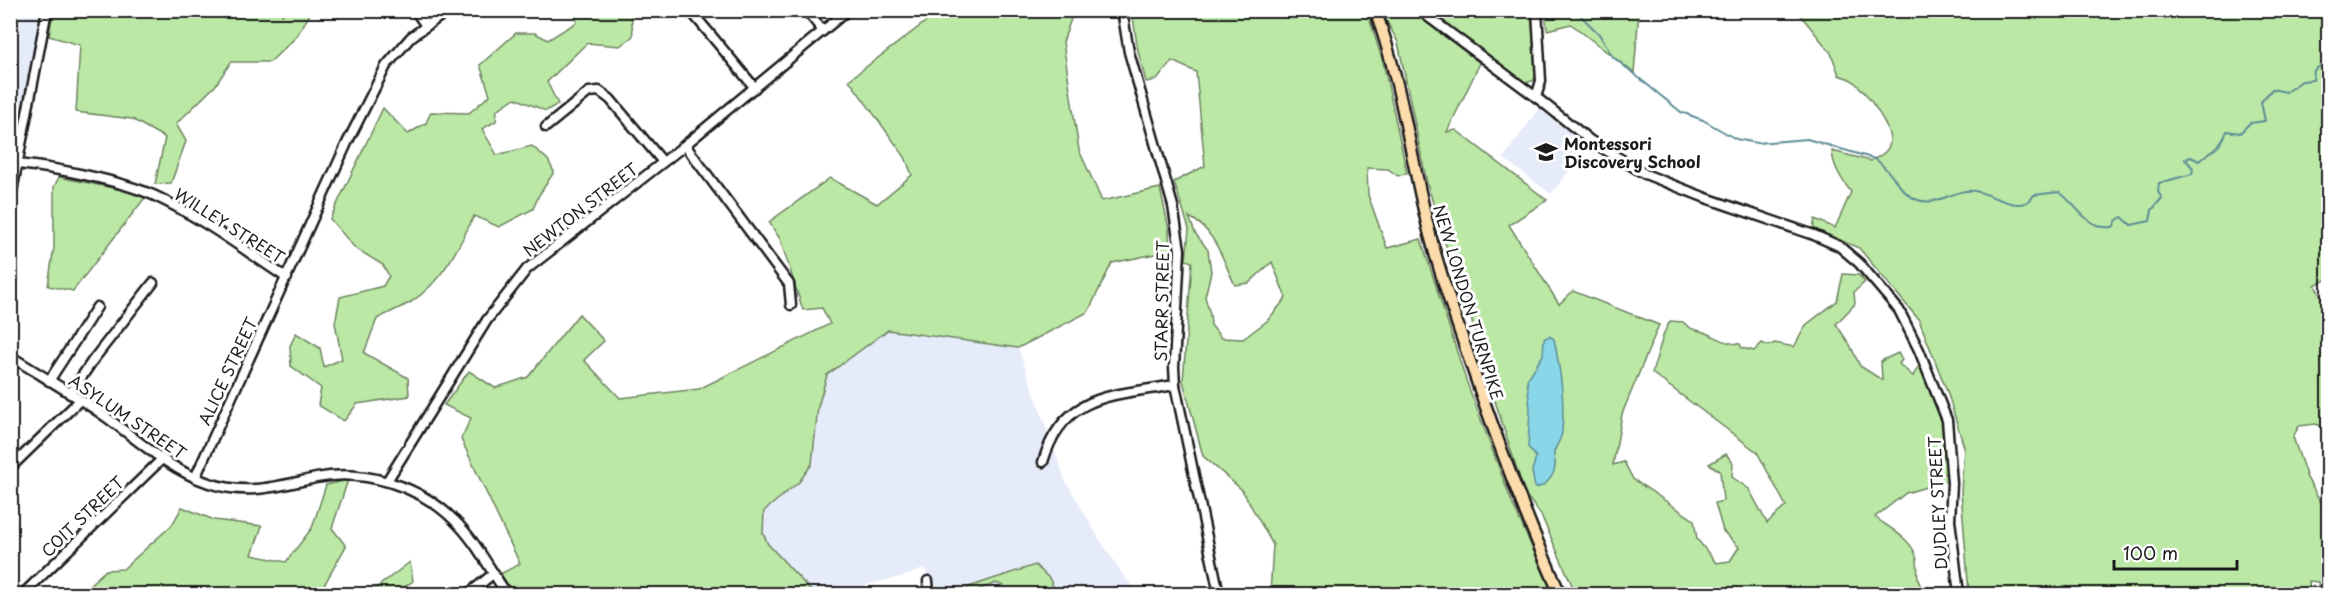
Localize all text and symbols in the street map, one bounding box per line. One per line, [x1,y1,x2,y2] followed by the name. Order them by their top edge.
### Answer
[1564,131,1701,173] place label: Montessori Discovery School
[1533,139,1559,165] school or university icon: Montessori Discovery School
[517,156,643,262] street label: NEWTON STREET
[170,181,290,269] street label: WILLEY STREET
[1428,201,1510,403] street label: NEW LONDON TURNPIKE
[1148,240,1174,362] street label: STARR STREET
[192,313,262,429] street label: ALICE STREET
[65,368,191,464] street label: ASYLUM STREET
[1922,436,1952,570] street label: DUDLEY STREET
[35,470,129,562] street label: COIT STREET
[2114,533,2237,571] scale bar
[2123,539,2178,566] text: 100 m

